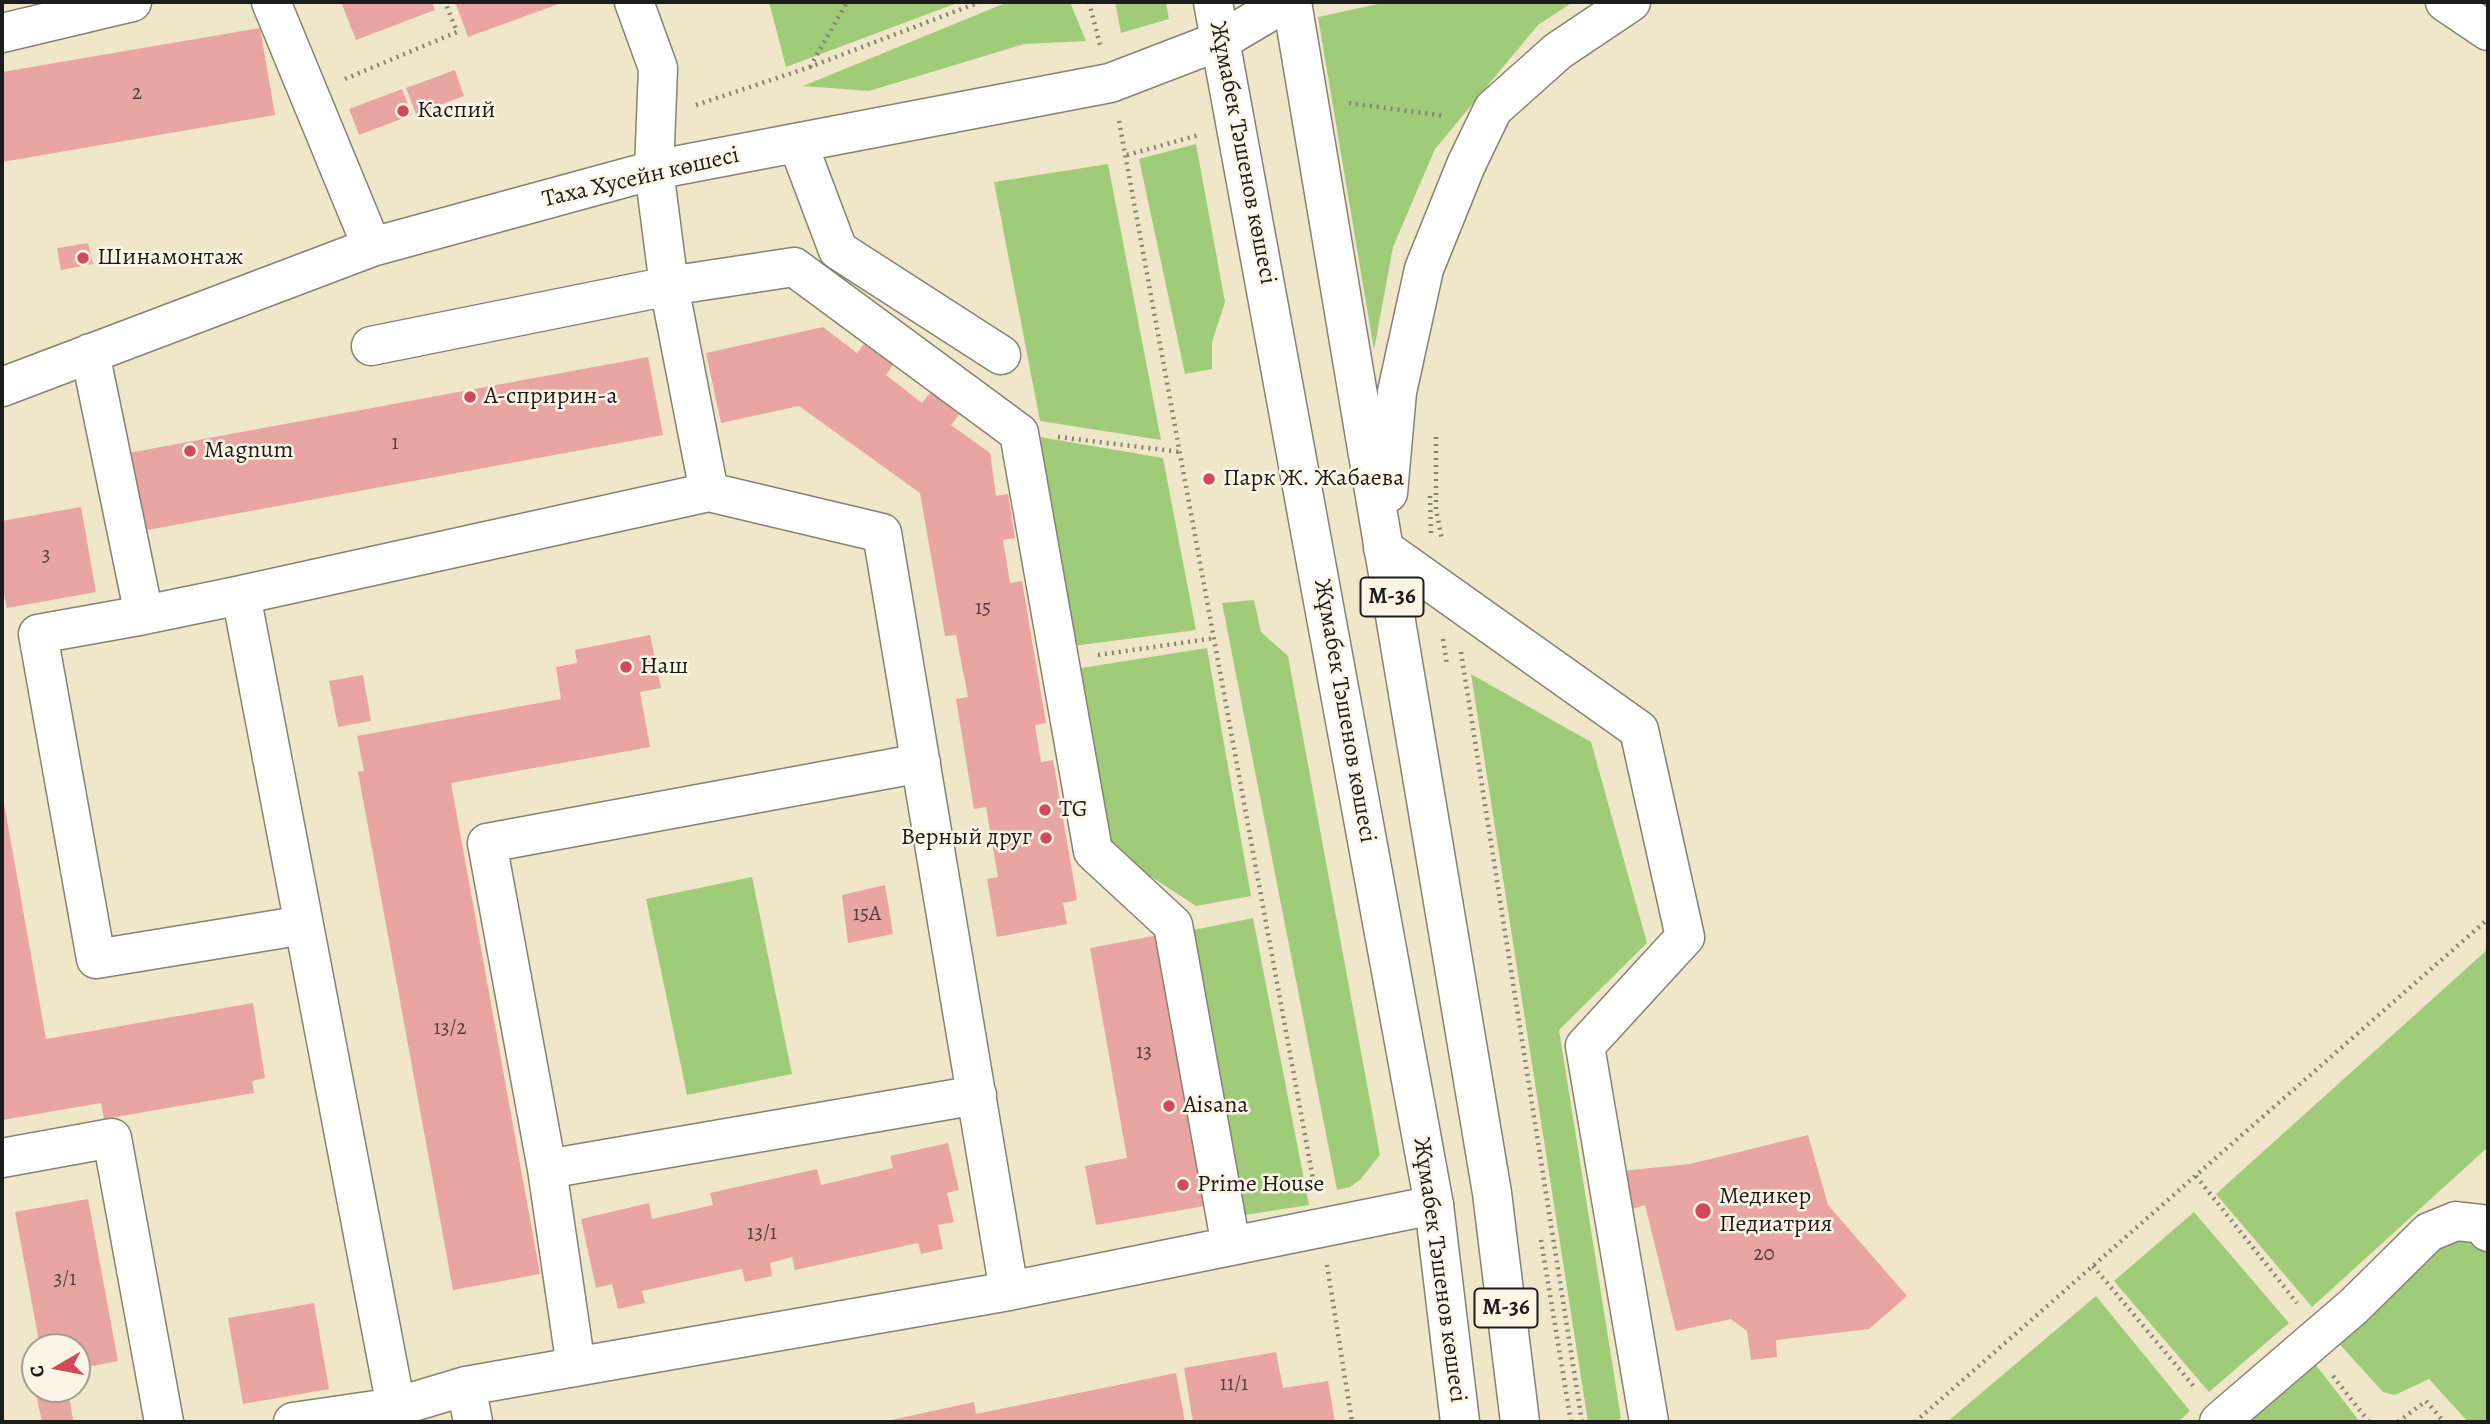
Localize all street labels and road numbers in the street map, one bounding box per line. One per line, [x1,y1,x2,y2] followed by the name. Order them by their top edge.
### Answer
[1202,19,1282,287] street label: Жұмабек Тәшенов көшесі
[540,141,742,215] street label: Таха Хусейн көшесі
[1307,577,1381,845] street label: Жұмабек Тәшенов көшесі
[1360,578,1424,617] road number: M-36
[1406,1136,1472,1404] street label: Жұмабек Тәшенов көшесі
[1474,1288,1538,1328] road number: M-36

